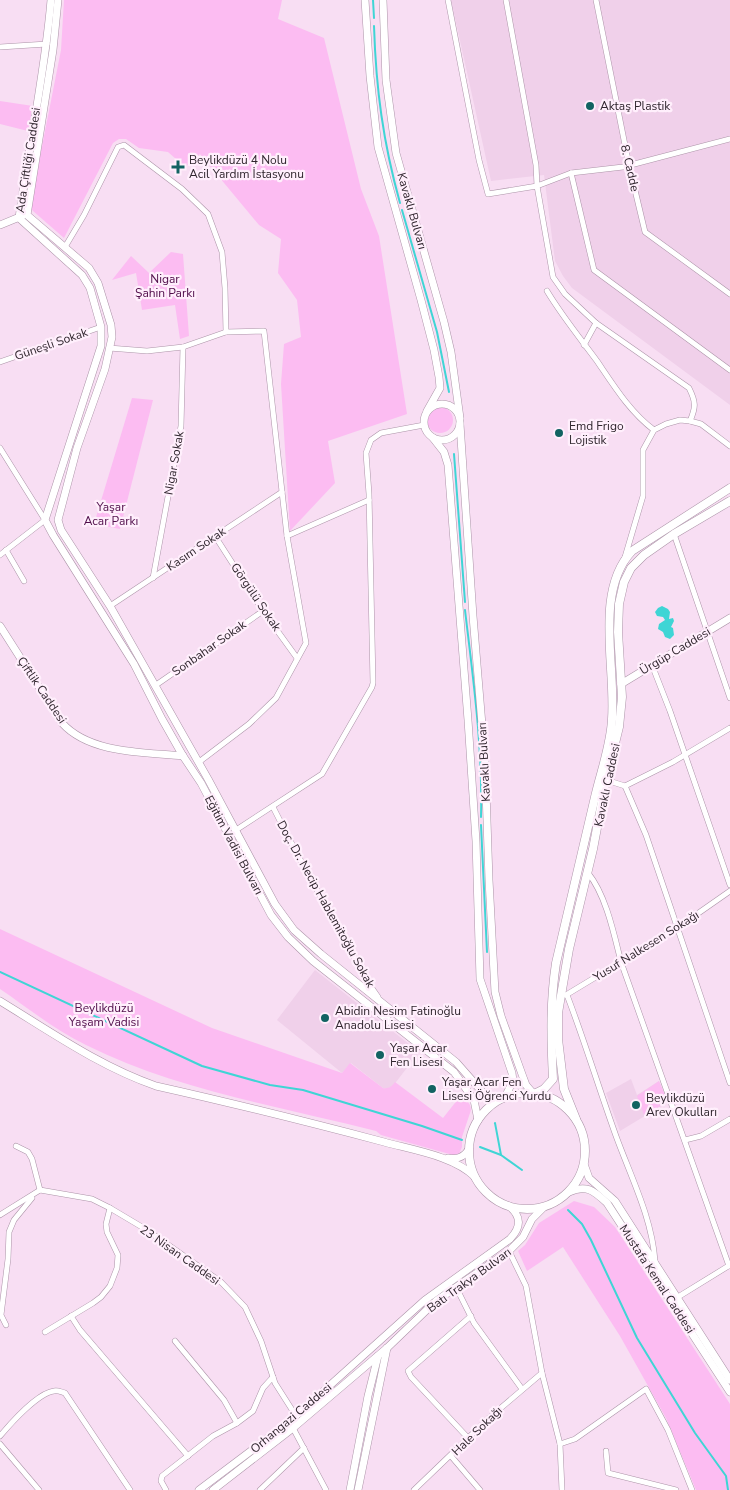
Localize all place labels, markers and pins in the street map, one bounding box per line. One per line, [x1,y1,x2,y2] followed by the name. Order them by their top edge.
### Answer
[600,98,671,114] place label: Aktaş Plastik
[584,100,596,112] marker: Aktaş Plastik
[189,152,304,182] place label: Beylikdüzü 4 Nolu Acil Yardım İstasyonu
[171,160,185,174] marker: Beylikdüzü 4 Nolu Acil Yardım İstasyonu
[569,418,624,448] place label: Emd Frigo Lojistik
[553,427,565,439] marker: Emd Frigo Lojistik
[335,1003,461,1033] place label: Abidin Nesim Fatinoğlu Anadolu Lisesi
[319,1012,331,1024] marker: Abidin Nesim Fatinoğlu Anadolu Lisesi
[389,1040,448,1070] place label: Yaşar Acar Fen Lisesi
[374,1049,386,1061] marker: Yaşar Acar Fen Lisesi
[441,1074,551,1104] place label: Yaşar Acar Fen Lisesi Öğrenci Yurdu
[426,1083,438,1095] marker: Yaşar Acar Fen Lisesi Öğrenci Yurdu
[646,1090,717,1120] place label: Beylikdüzü Arev Okulları
[630,1099,642,1111] marker: Beylikdüzü Arev Okulları

